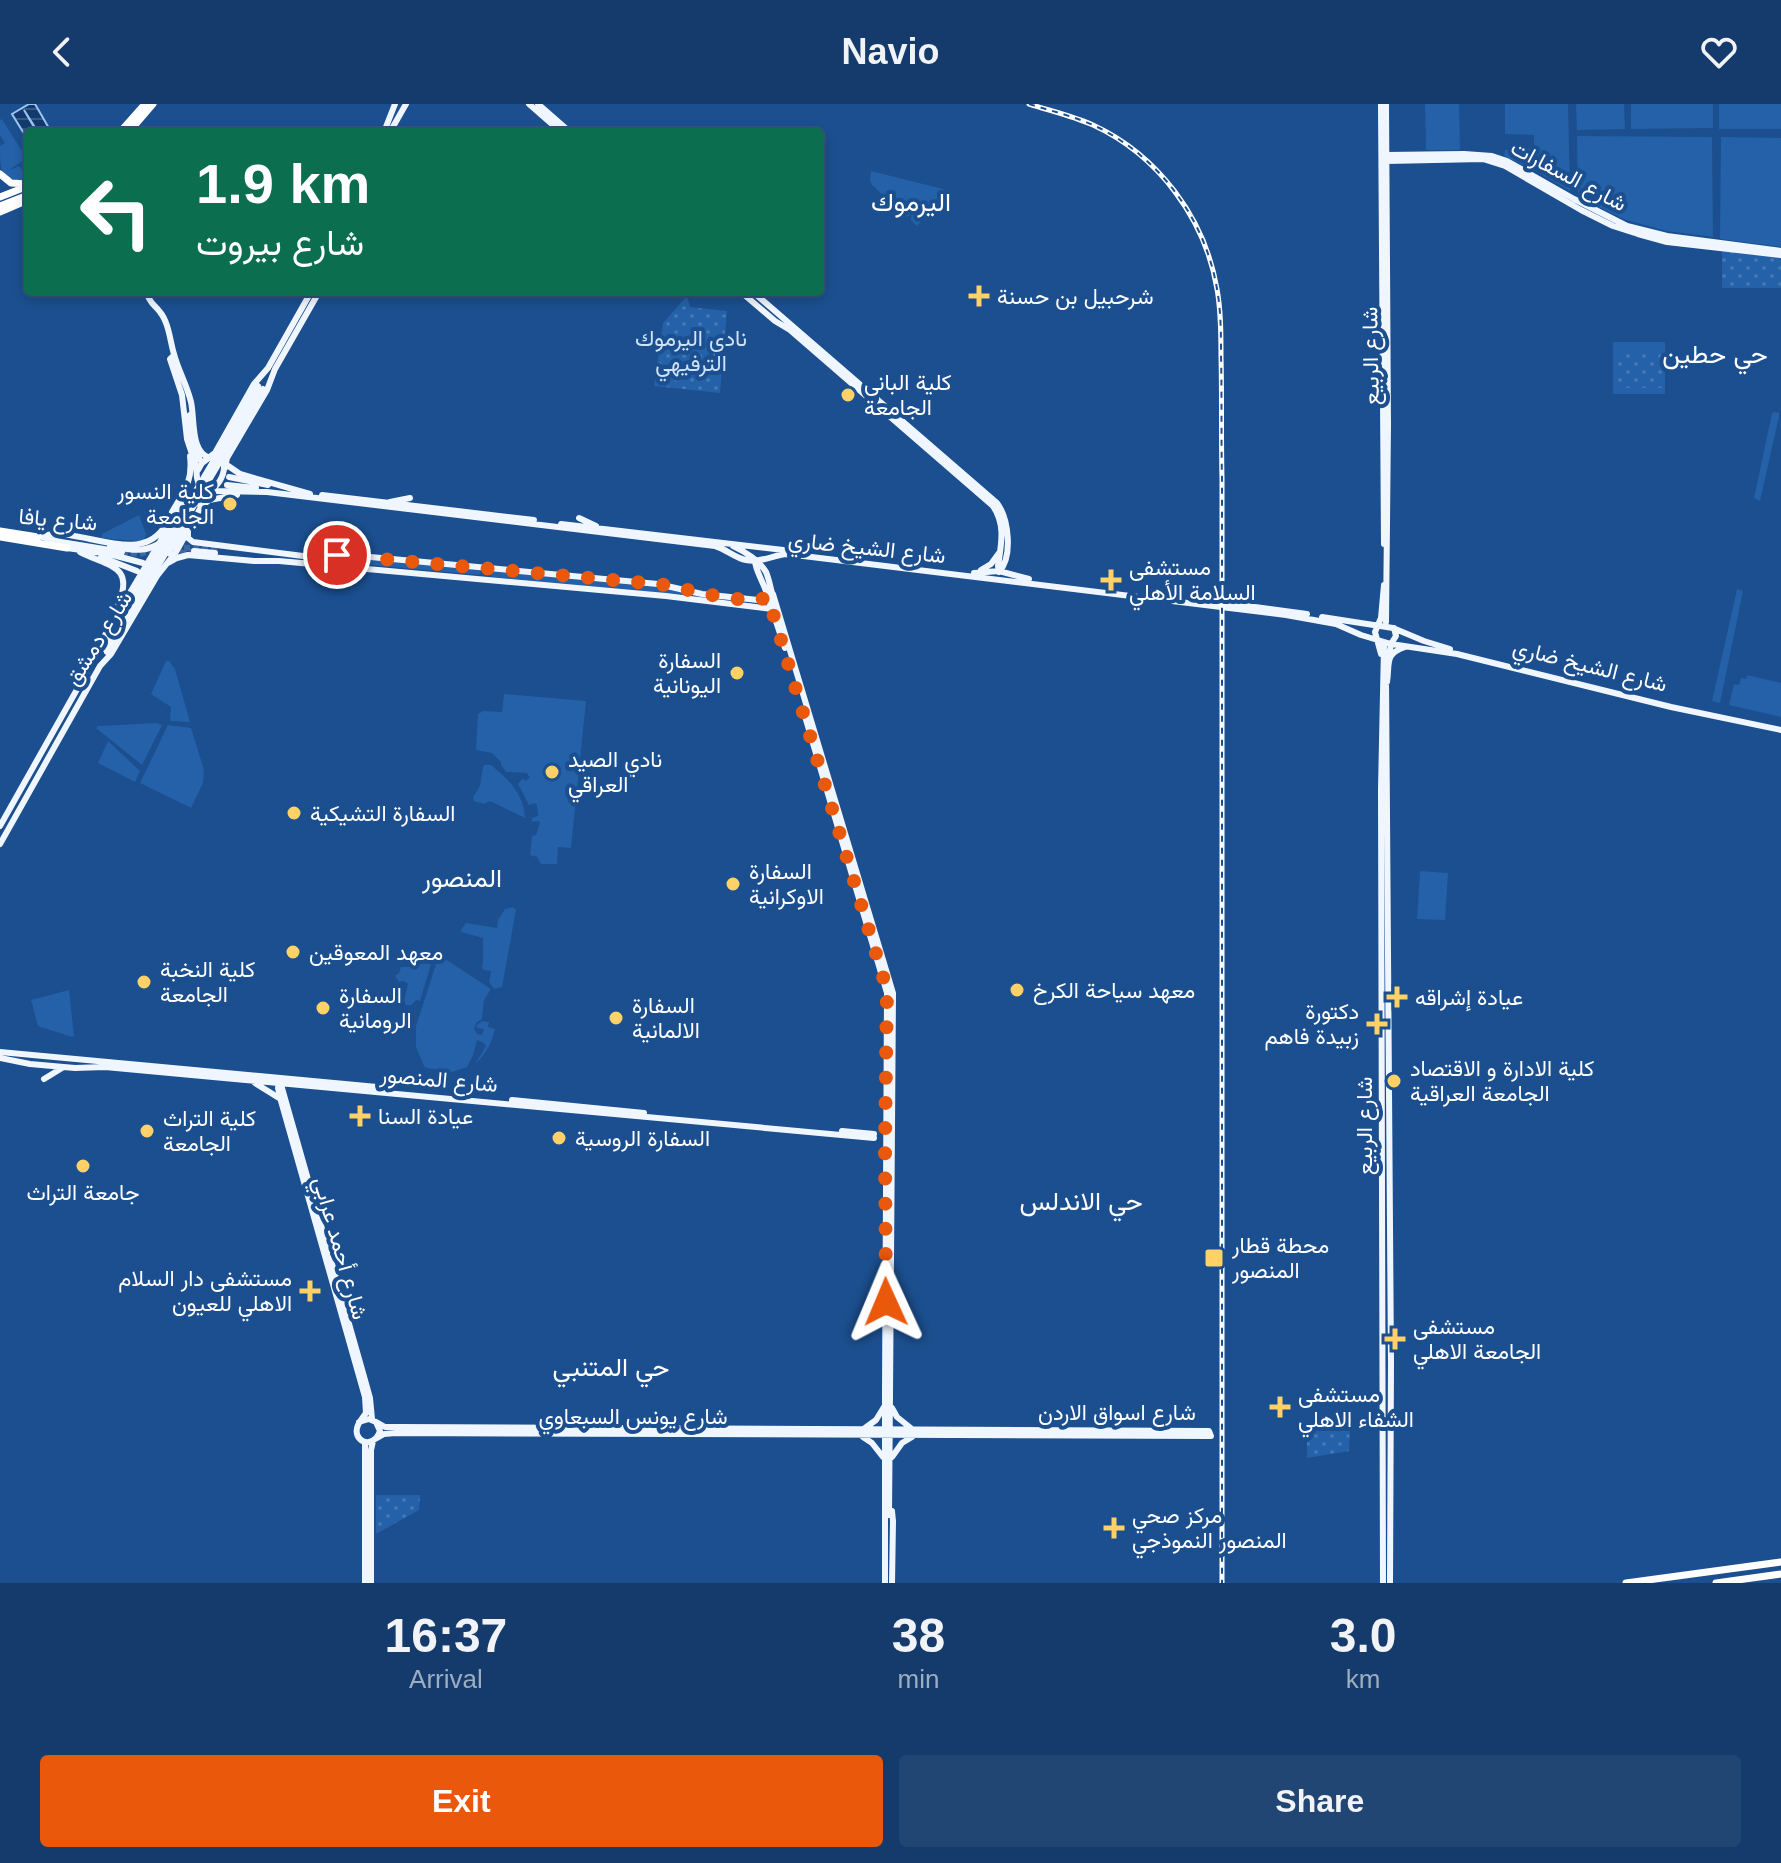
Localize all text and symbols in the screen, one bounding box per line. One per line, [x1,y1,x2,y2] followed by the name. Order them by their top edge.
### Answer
[40,30,84,74] icon: back
[1697,30,1741,74] icon: heart
[841,31,940,72] text: Navio
[1506,134,1631,218] street label: شارع السفارات
[196,152,370,215] text: 1.9 km
[64,160,168,264] icon: left
[871,187,951,218] district label: اليرموك
[196,222,364,263] text: شارع بيروت
[997,284,1154,310] place label: شرحبيل بن حسنة
[968,285,990,307] marker: شرحبيل بن حسنة
[1357,306,1386,406] street label: شارع الربيع
[635,326,747,382] park label: نادي اليرموك الترفيهي
[1662,339,1768,375] district label: حي حطين
[864,370,952,420] place label: كلية الباني الجامعة
[839,386,857,404] marker: كلية الباني الجامعة
[116,479,214,529] place label: كلية النسور الجامعة
[221,495,239,513] marker: كلية النسور الجامعة
[17,504,98,537] street label: شارع يافا
[303,521,371,589] pin
[786,527,947,574] street label: شارع الشيخ ضاري
[315,533,359,577] icon: arrive
[1129,555,1256,611] place label: مستشفى السلامة الأهلي
[1100,569,1122,591] marker: مستشفى السلامة الأهلي
[60,587,139,691] street label: شارع دمشق
[1509,634,1670,703] street label: شارع الشيخ ضاري
[653,648,721,699] place label: السفارة اليونانية
[728,664,746,682] marker: السفارة اليونانية
[568,747,662,803] place label: نادي الصيد العراقي
[543,763,561,781] marker: نادي الصيد العراقي
[310,801,455,827] place label: السفارة التشيكية
[285,804,303,822] marker: السفارة التشيكية
[749,859,824,910] place label: السفارة الاوكرانية
[421,863,502,894] district label: المنصور
[724,875,742,893] marker: السفارة الاوكرانية
[309,940,443,966] place label: معهد المعوقين
[284,943,302,961] marker: معهد المعوقين
[160,957,255,1007] place label: كلية النخبة الجامعة
[135,973,153,991] marker: كلية النخبة الجامعة
[1033,978,1195,1005] place label: معهد سياحة الكرخ
[1008,981,1026,999] marker: معهد سياحة الكرخ
[339,983,412,1034] place label: السفارة الرومانية
[1415,985,1523,1012] place label: عيادة إشراقه
[1386,986,1408,1008] marker: عيادة إشراقه
[632,993,700,1043] place label: السفارة الالمانية
[314,999,332,1017] marker: السفارة الرومانية
[1264,999,1359,1051] place label: دكتورة زبيدة فاهم
[607,1009,625,1027] marker: السفارة الالمانية
[1366,1013,1388,1035] marker: دكتورة زبيدة فاهم
[1410,1056,1595,1107] place label: كلية الادارة و الاقتصاد الجامعة العراقية
[378,1062,499,1099] street label: شارع المنصور
[1385,1072,1403,1090] marker: كلية الادارة و الاقتصاد الجامعة العراقية
[1352,1077,1379,1175] street label: شارع الربيع
[378,1104,473,1129] place label: عيادة السنا
[349,1105,371,1127] marker: عيادة السنا
[163,1106,256,1156] place label: كلية التراث الجامعة
[138,1122,156,1140] marker: كلية التراث الجامعة
[575,1126,710,1152] place label: السفارة الروسية
[550,1129,568,1147] marker: السفارة الروسية
[74,1157,92,1175] marker: جامعة التراث
[302,1174,373,1324] street label: شارع أحمد عرابي
[27,1180,140,1206] place label: جامعة التراث
[1019,1186,1143,1222] district label: حي الاندلس
[1231,1233,1329,1284] place label: محطة قطار المنصور
[1203,1247,1225,1269] marker: محطة قطار المنصور
[844,1260,928,1344] position arrow
[118,1266,292,1322] place label: مستشفى دار السلام الاهلي للعيون
[299,1280,321,1302] marker: مستشفى دار السلام الاهلي للعيون
[1413,1314,1541,1370] place label: مستشفى الجامعة الاهلي
[1384,1328,1406,1350] marker: مستشفى الجامعة الاهلي
[553,1352,669,1388] district label: حي المتنبي
[1298,1382,1414,1438] place label: مستشفى الشفاء الاهلي
[1269,1396,1291,1418] marker: مستشفى الشفاء الاهلي
[1038,1400,1196,1427] street label: شارع اسواق الاردن
[538,1404,728,1435] street label: شارع يونس السبعاوي
[1132,1503,1287,1559] place label: مركز صحي المنصور النموذجي
[1103,1517,1125,1539] marker: مركز صحي المنصور النموذجي
[385,1609,507,1662] text: 16:37
[892,1609,945,1662] text: 38
[1330,1609,1396,1662] text: 3.0
[409,1664,483,1694] text: Arrival
[898,1664,939,1694] text: min
[1346,1664,1380,1694] text: km
[40,1755,883,1847] button: Exit
[899,1755,1741,1847] button: Share

